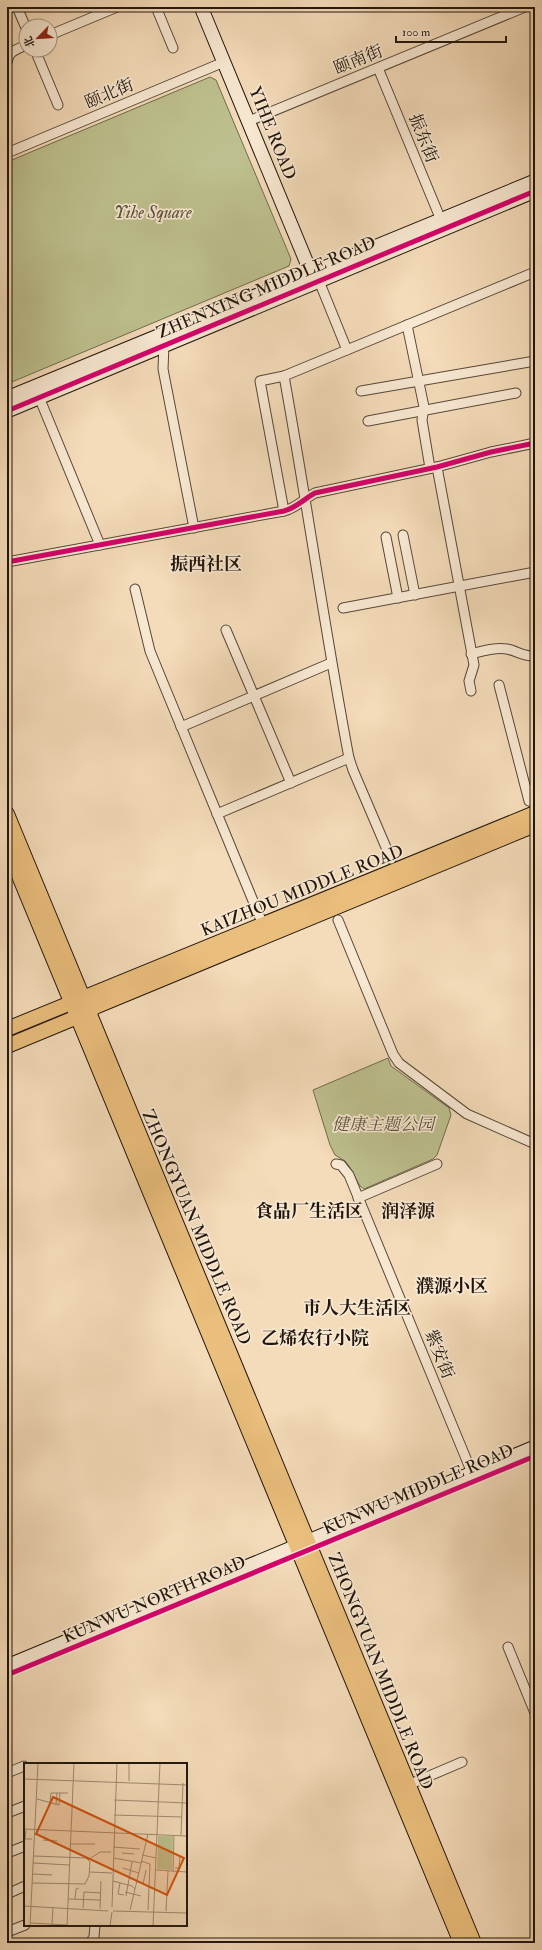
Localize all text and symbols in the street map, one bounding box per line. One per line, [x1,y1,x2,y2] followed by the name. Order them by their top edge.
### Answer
[18,18,58,58] north arrow
[396,18,506,44] scale bar
[402,25,431,40] text: 100 m
[21,34,38,50] text: 北
[331,40,386,79] street label: 颐南街
[82,74,137,113] street label: 颐北街
[244,84,301,183] street label: YIHE ROAD
[404,111,443,166] street label: 振东街
[114,202,192,223] park label: Yihe Square
[153,232,379,343] street label: ZHENXING MIDDLE ROAD
[170,553,242,576] district label: 振西社区
[198,840,407,941] street label: KAIZHOU MIDDLE ROAD
[137,1106,256,1348] street label: ZHONGYUAN MIDDLE ROAD
[332,1114,437,1135] park label: 健康主题公园
[255,1200,363,1223] district label: 食品厂生活区
[381,1200,435,1223] district label: 润泽源
[416,1275,488,1298] district label: 濮源小区
[303,1297,411,1320] district label: 市人大生活区
[261,1327,369,1350] district label: 乙烯农行小院
[420,1327,459,1382] street label: 紫安街
[320,1440,517,1539] street label: KUNWU MIDDLE ROAD
[323,1550,438,1793] street label: ZHONGYUAN MIDDLE ROAD
[59,1551,249,1648] street label: KUNWU NORTH ROAD
[24,1763,187,1926] inset map

